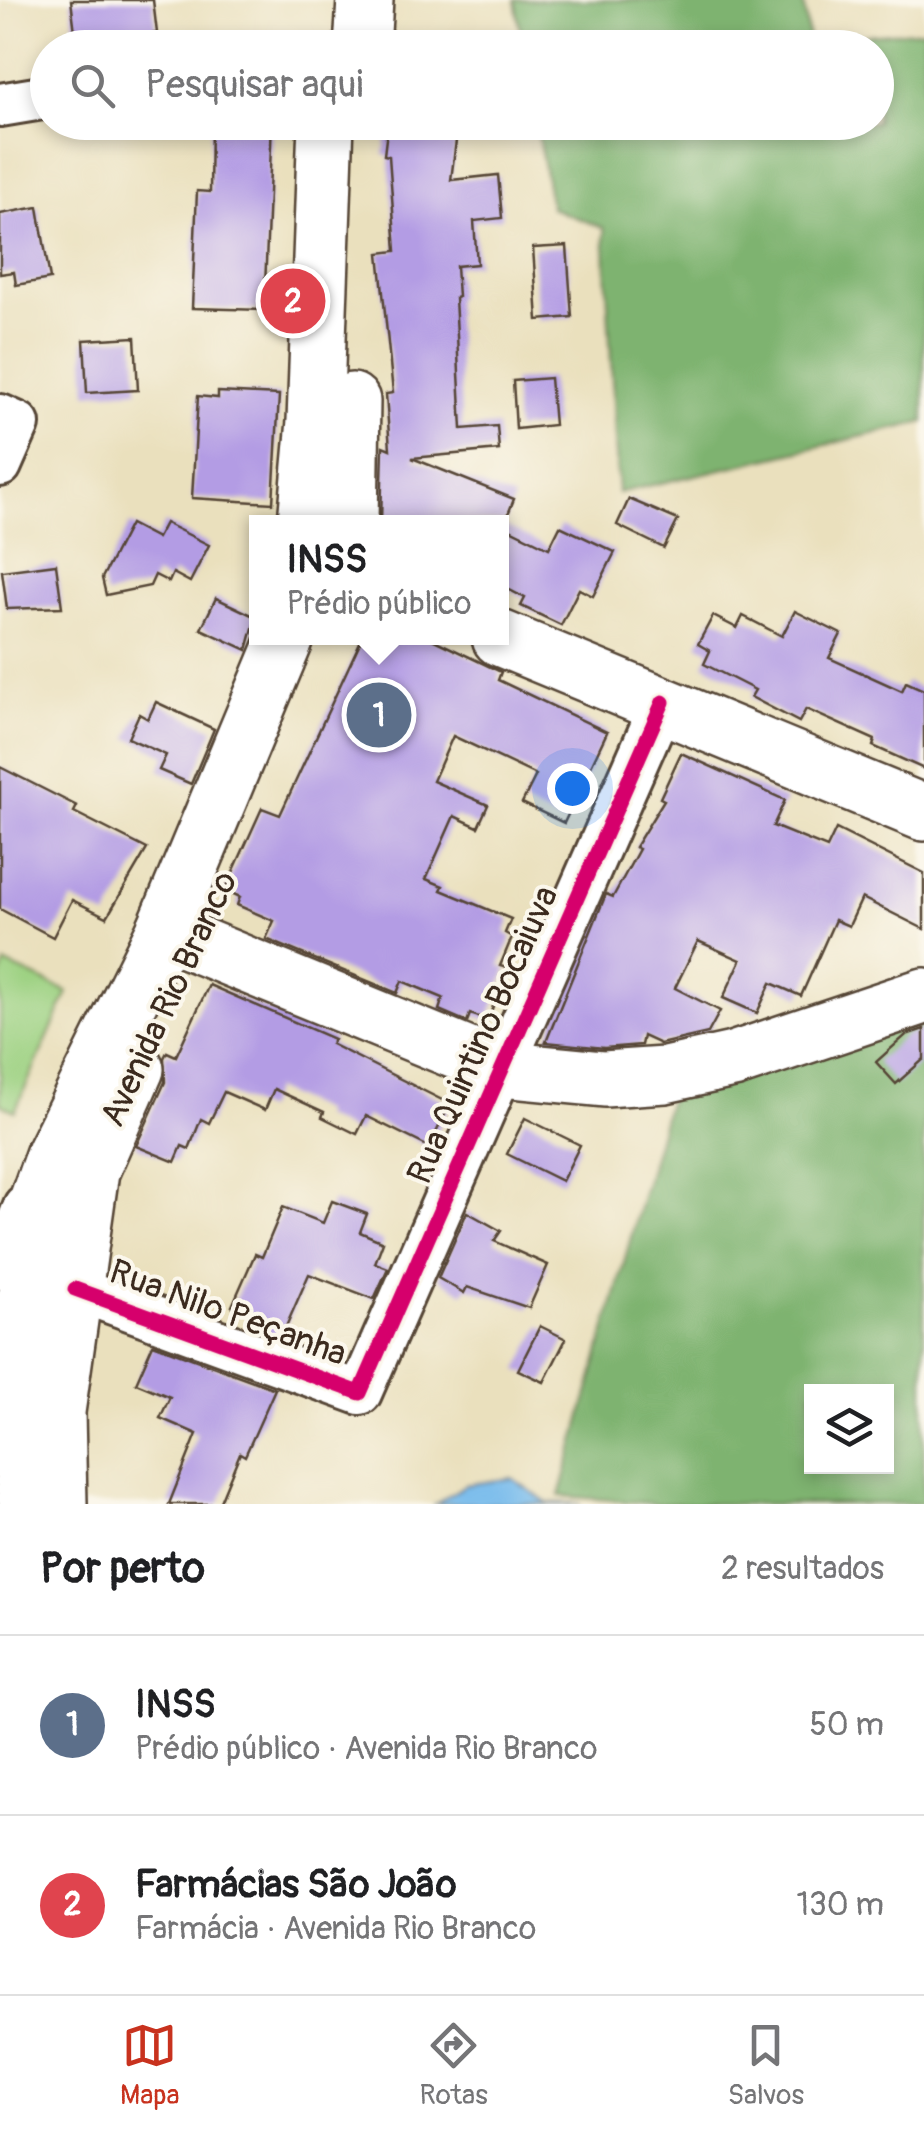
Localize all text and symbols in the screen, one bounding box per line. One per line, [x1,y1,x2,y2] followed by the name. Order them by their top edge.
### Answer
[30,30,894,140] search box
[65,58,120,113] icon: search
[145,61,363,109] text: Pesquisar aqui
[260,264,326,338] pin: 2
[249,515,509,645] popup
[286,536,367,584] text: INSS
[286,584,472,624] text: Prédio público
[346,678,412,752] pin: 1
[547,763,598,814] your location
[91,864,247,1134] street label: Avenida Rio Branco
[398,879,568,1191] street label: Rua Quintino Bocaiuva
[104,1250,352,1376] street label: Rua Nilo Peçanha
[804,1384,894,1474] map controls
[804,1384,894,1474] button: layers
[40,1543,205,1595] text: Por perto
[721,1549,884,1589] text: 2 resultados
[135,1681,216,1729] text: INSS
[66,1705,79,1745] text: 1
[809,1705,884,1745] text: 50 m
[135,1729,597,1769] text: Prédio público · Avenida Rio Branco
[135,1861,456,1909] text: Farmácias São João
[64,1885,81,1925] text: 2
[796,1885,884,1925] text: 130 m
[135,1909,536,1949] text: Farmácia · Avenida Rio Branco
[120,2018,179,2113] tab: Mapa
[420,2018,488,2113] tab: Rotas
[728,2018,804,2113] tab: Salvos

